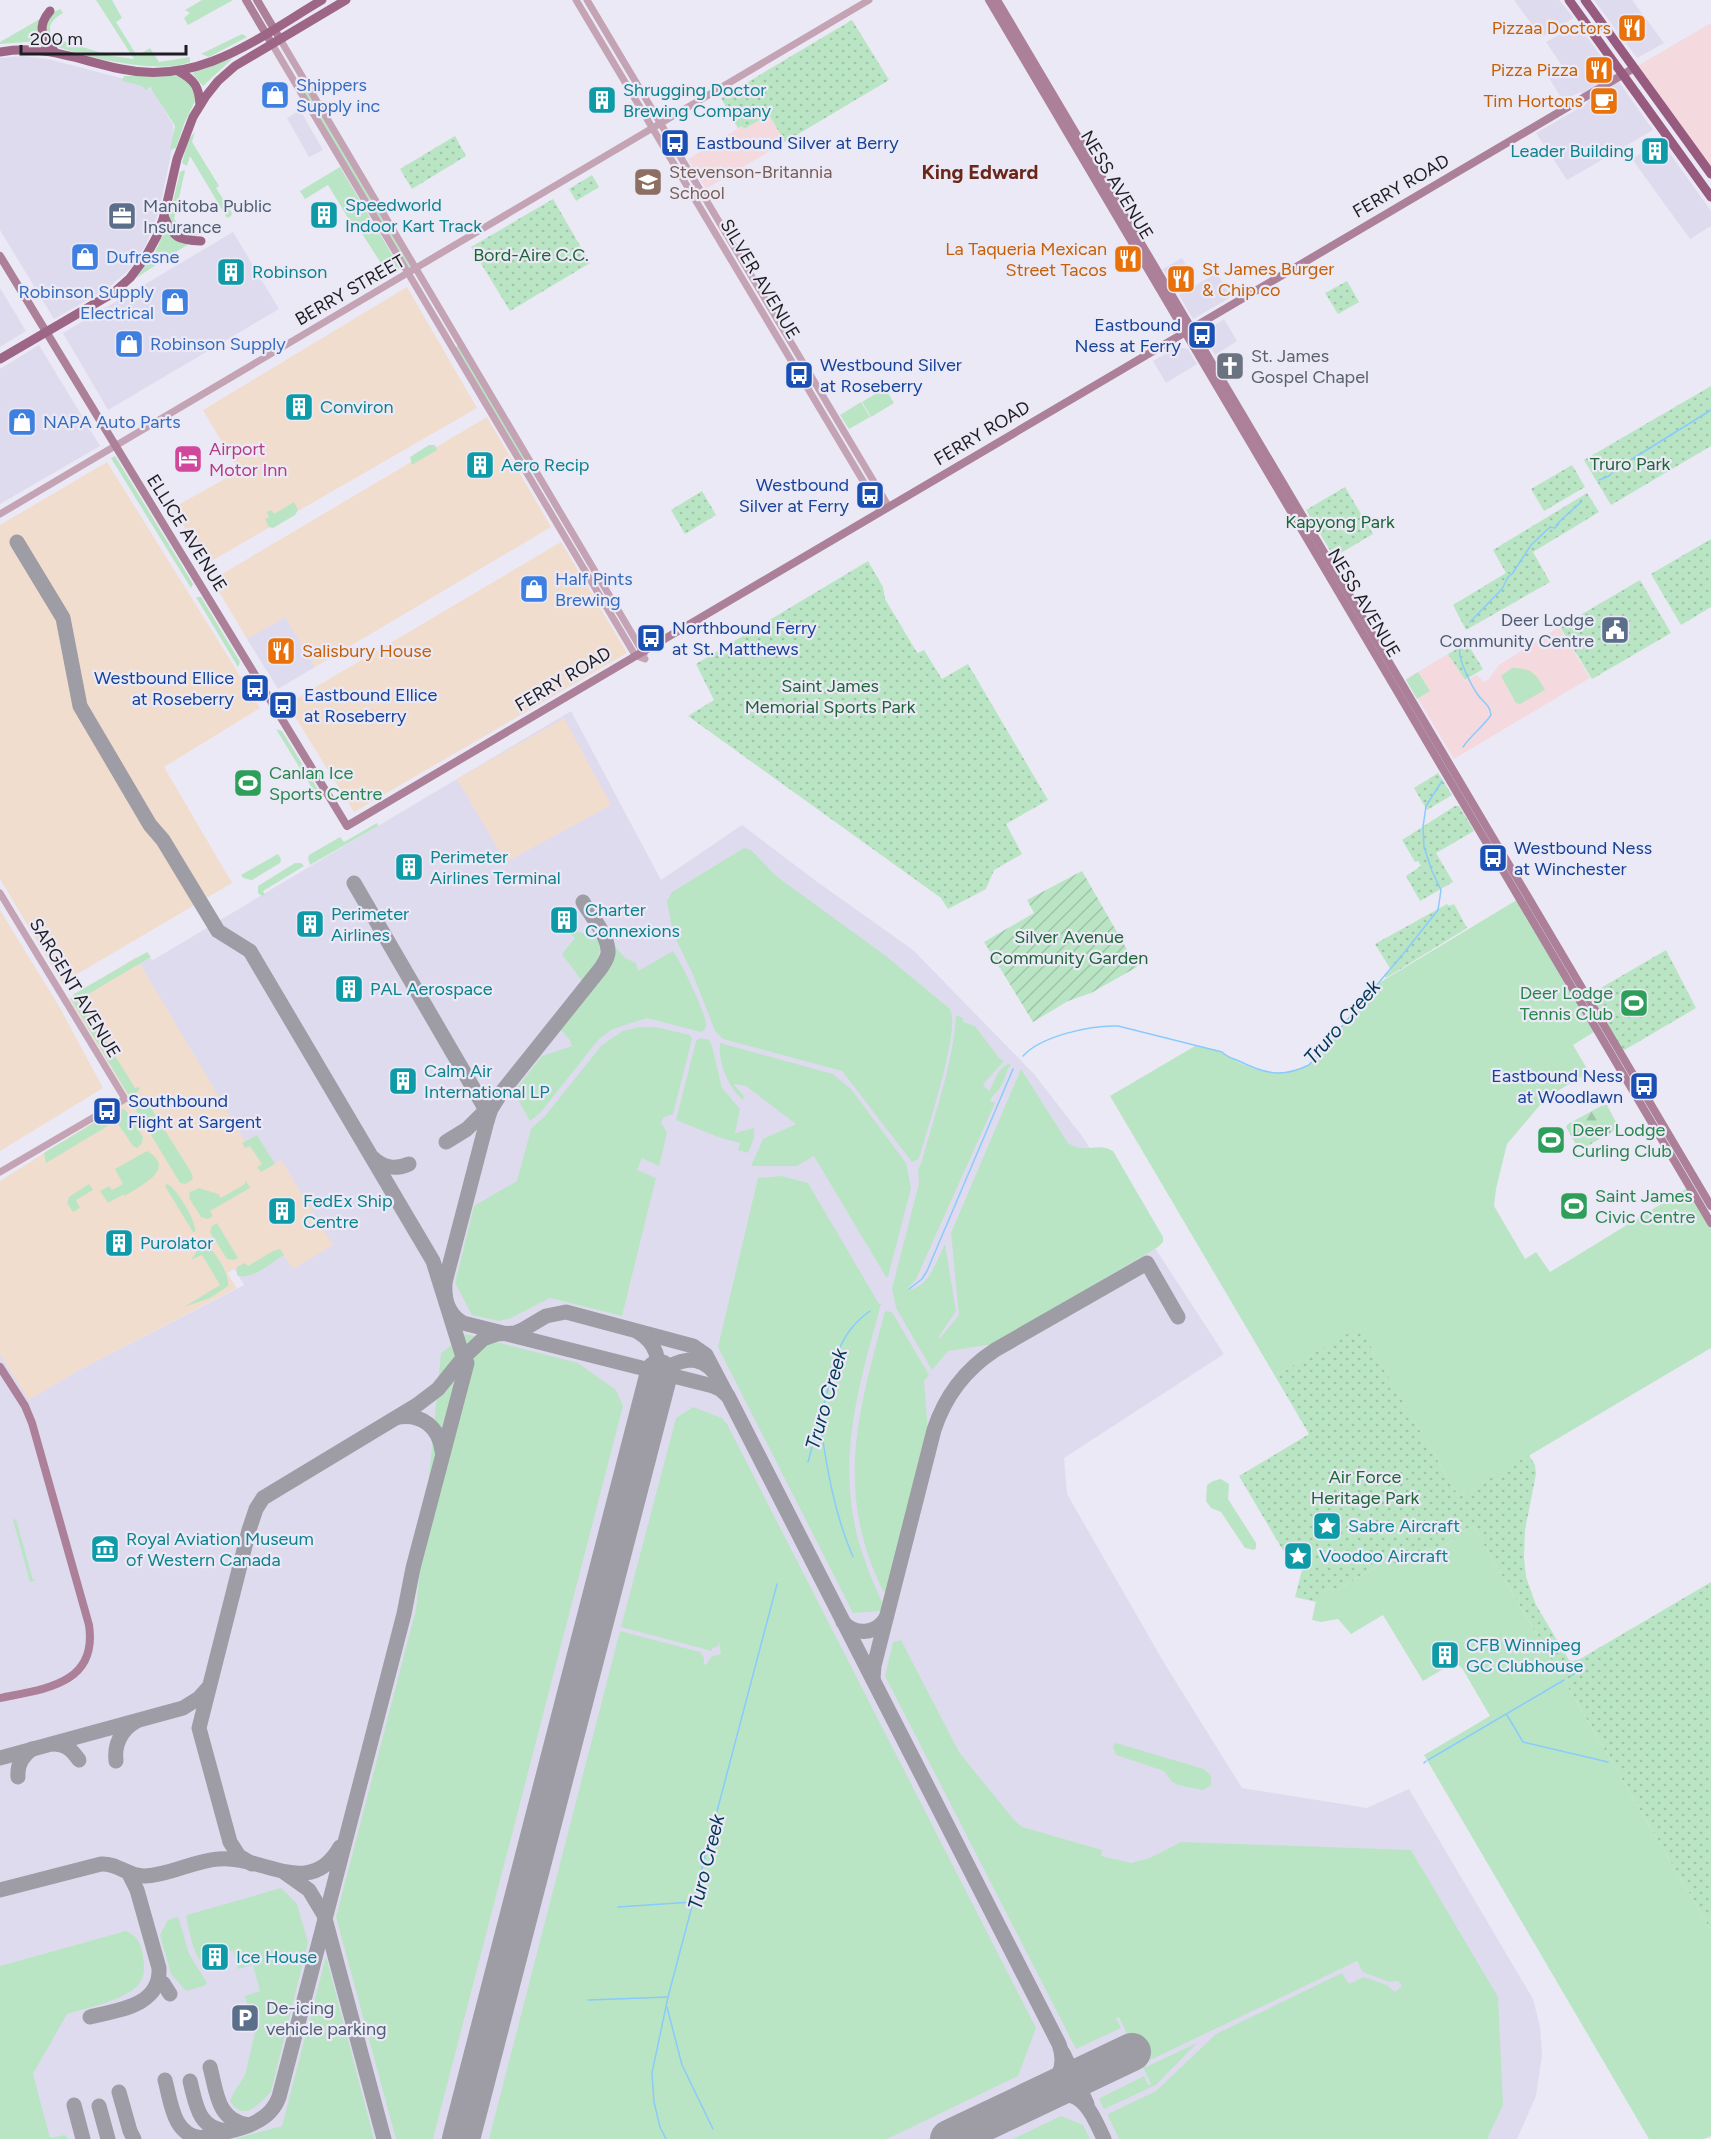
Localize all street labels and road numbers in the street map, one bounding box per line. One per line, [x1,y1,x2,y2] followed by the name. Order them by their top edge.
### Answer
[1076,127,1158,243] street label: NESS AVENUE
[1349,149,1453,223] street label: FERRY ROAD
[716,215,804,343] street label: SILVER AVENUE
[291,250,409,330] street label: BERRY STREET
[930,396,1034,470] street label: FERRY ROAD
[142,470,232,596] street label: ELLICE AVENUE
[1323,545,1405,661] street label: NESS AVENUE
[511,642,615,716] street label: FERRY ROAD
[25,914,125,1062] street label: SARGENT AVENUE

